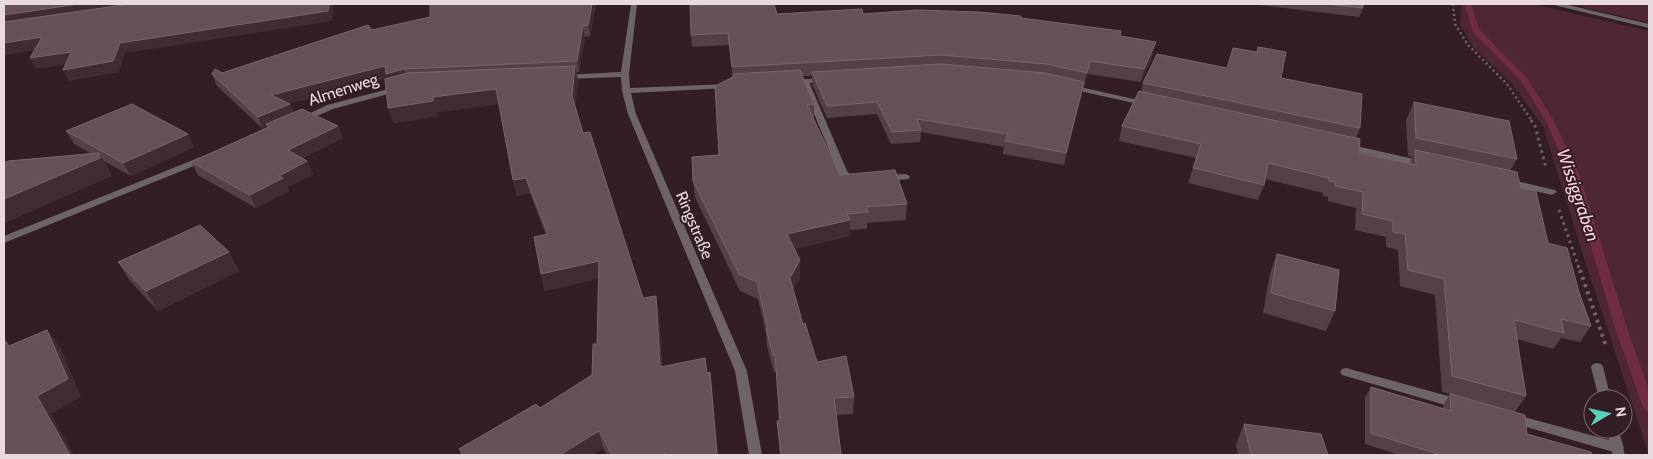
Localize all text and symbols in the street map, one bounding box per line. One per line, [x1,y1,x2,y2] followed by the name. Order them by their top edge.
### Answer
[306,69,381,110] street label: Almenweg
[1552,146,1604,244] water label: Wissiggraben
[672,188,717,262] street label: Ringstraße
[1583,389,1633,439] north arrow
[1611,406,1631,418] text: N

